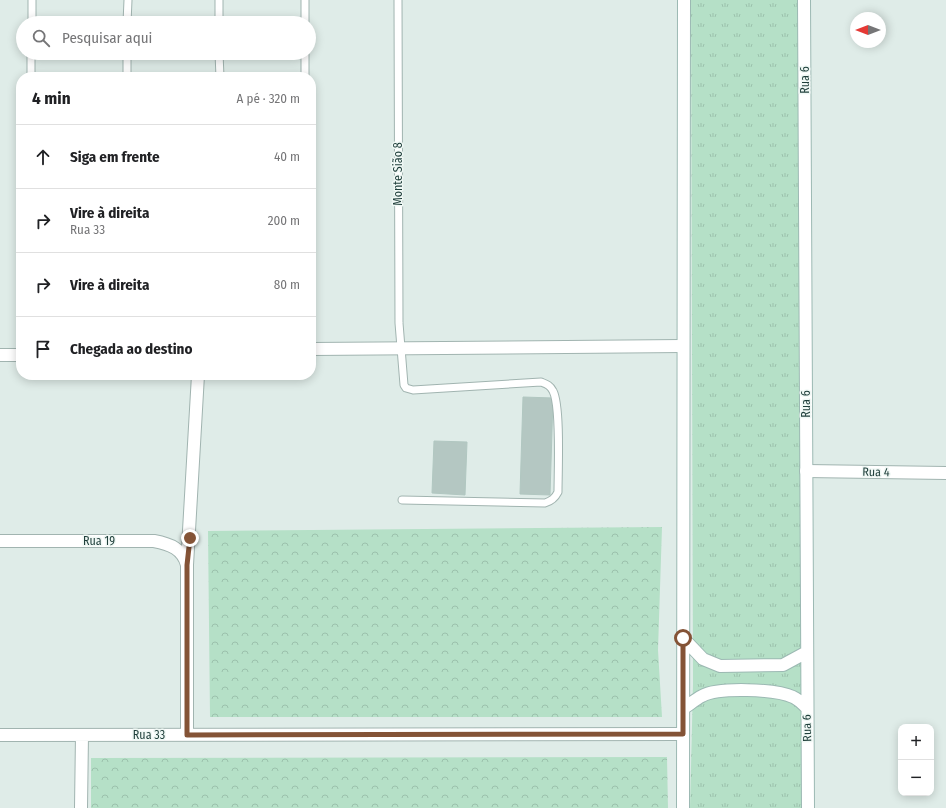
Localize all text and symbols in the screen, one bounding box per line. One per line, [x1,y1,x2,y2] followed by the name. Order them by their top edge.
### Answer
[850,12,886,48] north arrow
[16,16,316,60] search box
[30,27,52,49] icon: search
[62,29,152,47] text: Pesquisar aqui
[798,66,812,94] street label: Rua 6
[32,88,71,109] text: 4 min
[237,91,300,106] text: A pé · 320 m
[391,142,405,206] street label: Monte Sião 8
[32,146,54,168] icon: ahead
[70,148,160,166] text: Siga em frente
[274,149,300,164] text: 40 m
[70,204,149,222] text: Vire à direita
[32,210,54,232] icon: right
[268,213,300,228] text: 200 m
[70,222,105,237] text: Rua 33
[32,274,54,296] icon: right
[70,276,149,294] text: Vire à direita
[274,277,300,292] text: 80 m
[32,338,54,360] icon: arrive
[70,340,192,358] text: Chegada ao destino
[799,390,813,418] street label: Rua 6
[862,465,890,479] street label: Rua 4
[181,529,199,547] route end
[83,534,115,548] street label: Rua 19
[674,629,692,647] route start
[800,714,814,742] street label: Rua 6
[898,724,934,796] map controls
[898,724,934,760] button: +
[133,728,165,742] street label: Rua 33
[898,760,934,796] button: −

